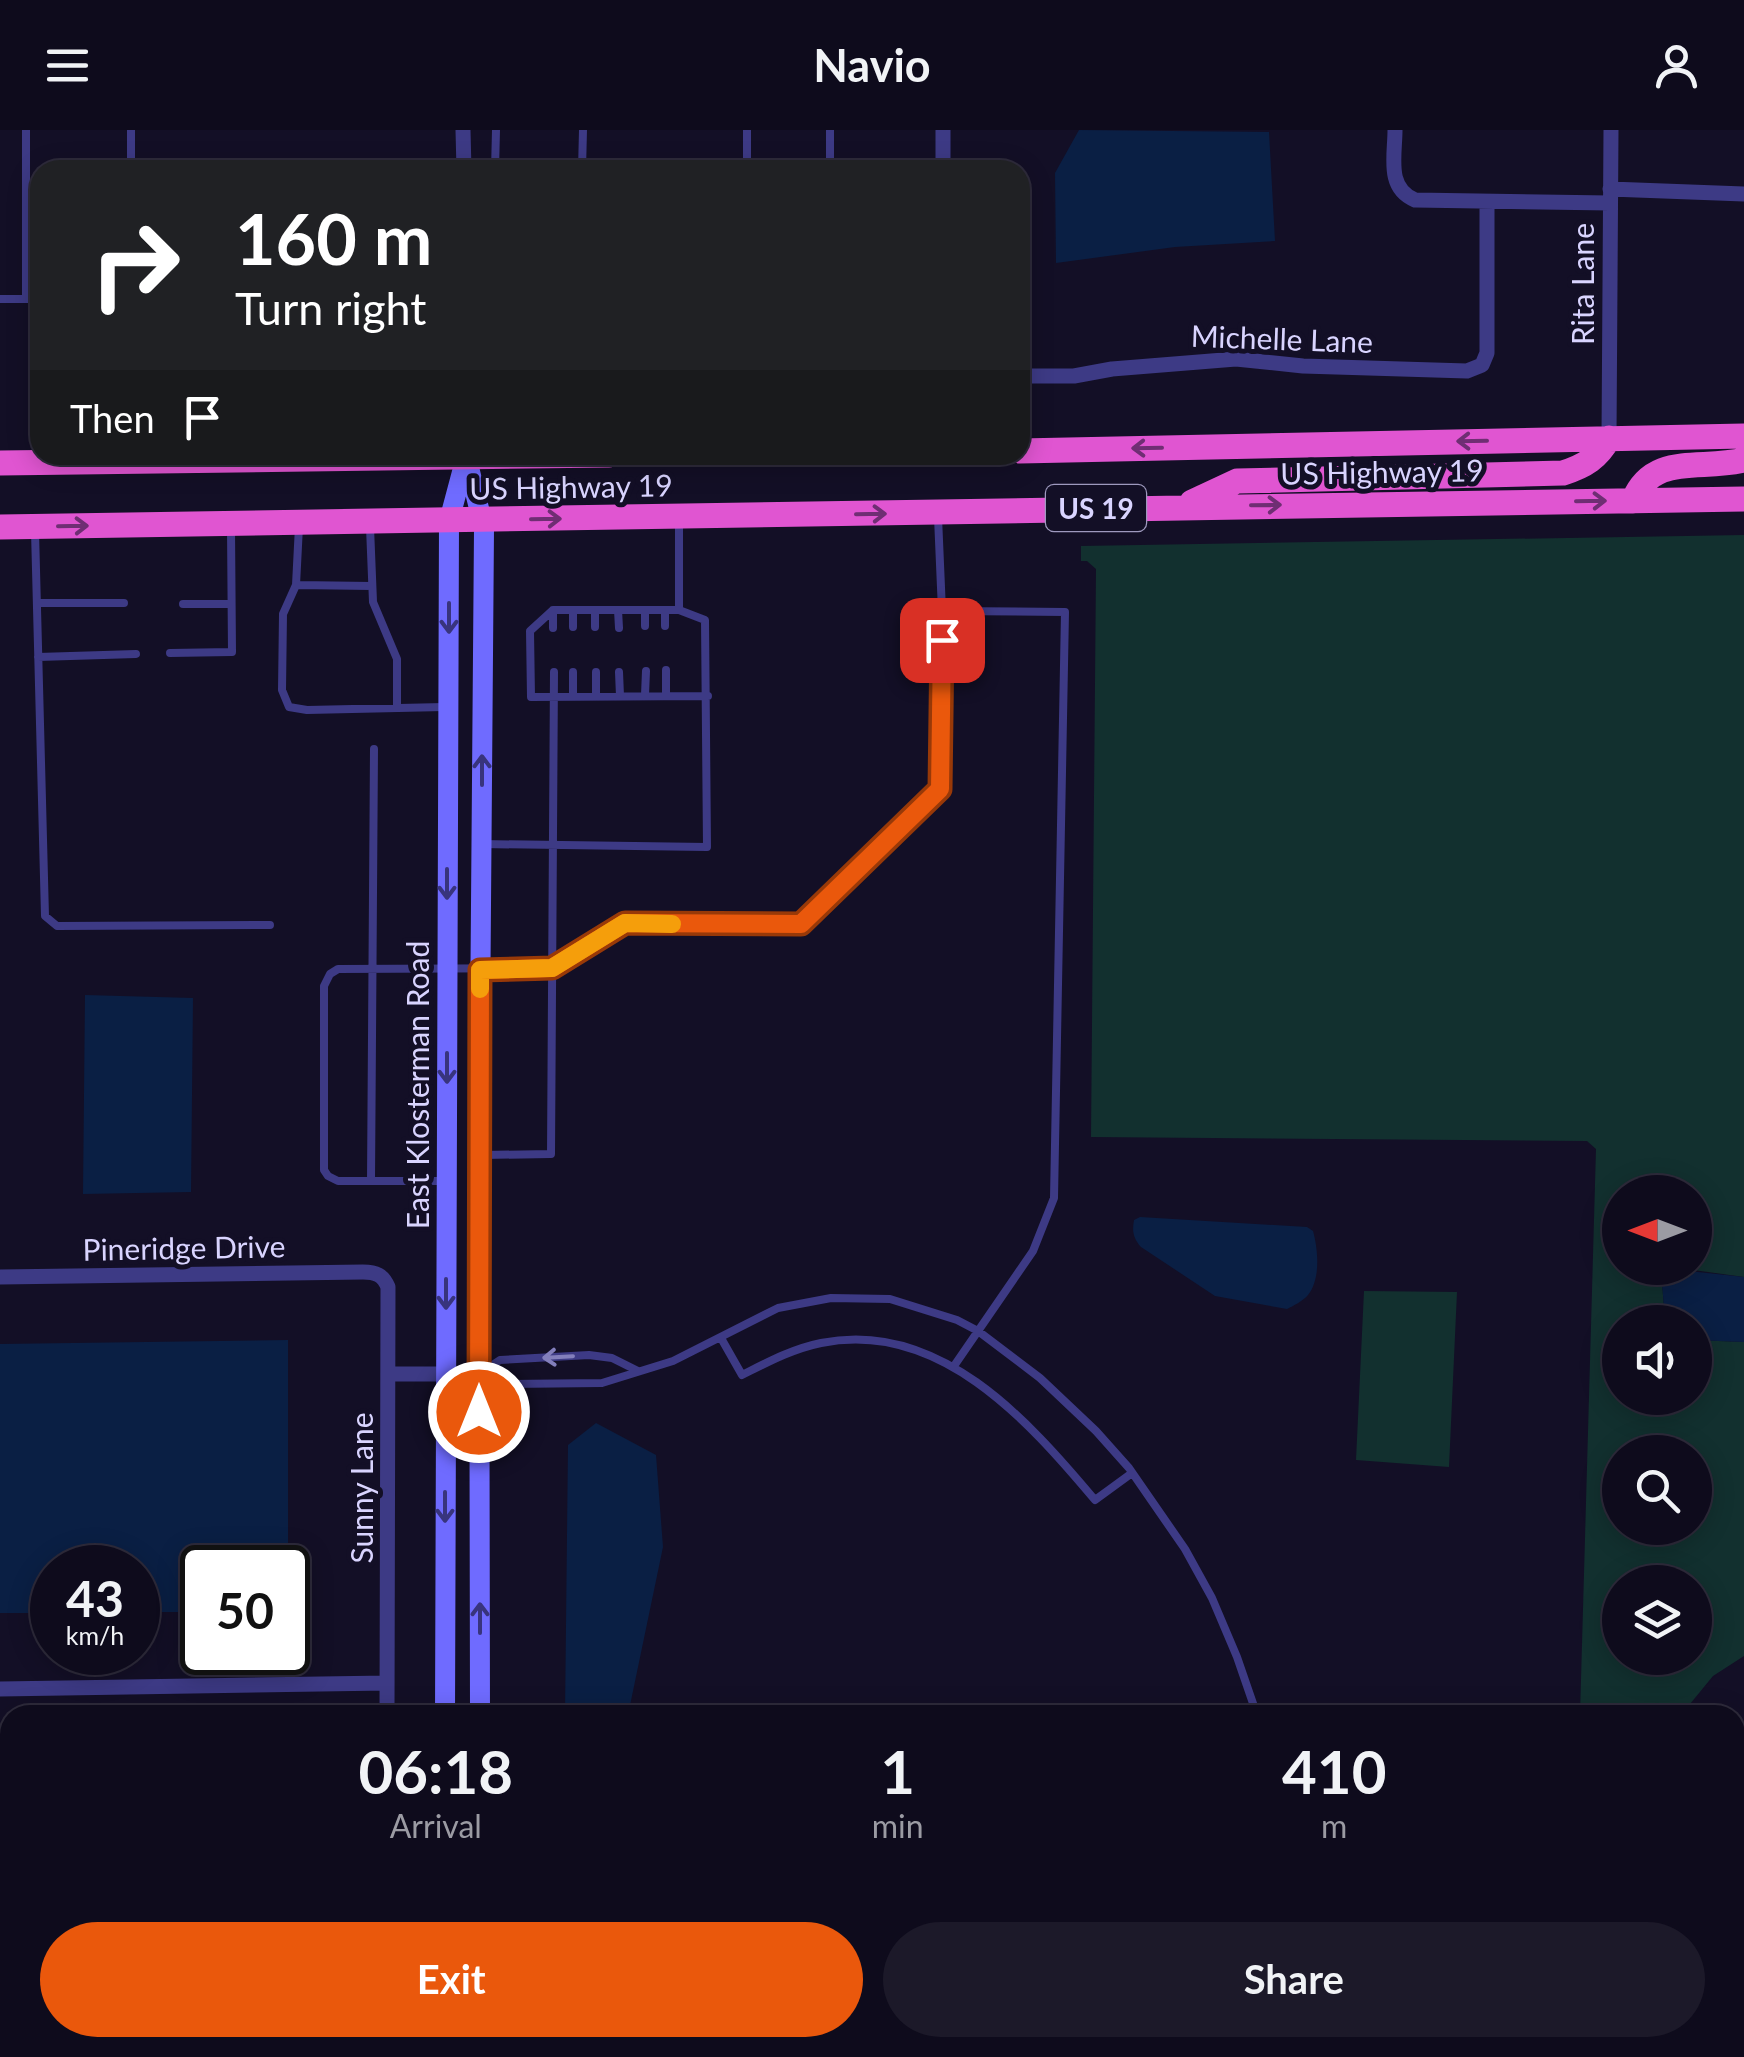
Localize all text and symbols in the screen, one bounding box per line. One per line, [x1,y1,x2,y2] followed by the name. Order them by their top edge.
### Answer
[40,38,95,93] icon: menu
[813,38,931,92] text: Navio
[1649,38,1704,93] icon: person
[235,196,432,280] text: 160 m
[70,200,200,330] icon: right
[1564,223,1600,345] street label: Rita Lane
[235,281,426,335] text: Turn right
[1190,317,1374,359] street label: Michelle Lane
[175,390,230,445] icon: arrive
[70,395,155,441] text: Then
[1456,432,1488,451] one-way arrow
[1131,439,1163,458] one-way arrow
[1280,451,1484,491] street label: US Highway 19
[469,466,673,506] street label: US Highway 19
[1046,485,1146,531] road number: US 19
[1575,492,1607,511] one-way arrow
[1250,496,1282,514] one-way arrow
[855,504,887,523] one-way arrow
[530,510,562,529] one-way arrow
[56,516,88,536] one-way arrow
[900,598,985,683] pin
[440,602,458,634] one-way arrow
[915,613,970,668] icon: arrive
[472,755,492,788] one-way arrow
[438,866,456,899] one-way arrow
[399,941,435,1229] street label: East Klosterman Road
[437,1052,456,1084] one-way arrow
[1602,1175,1712,1285] north arrow
[1602,1175,1712,1675] map controls
[82,1227,286,1267] street label: Pineridge Drive
[436,1276,456,1309] one-way arrow
[1602,1305,1712,1415] button: sound
[542,1348,574,1367] one-way arrow
[427,1360,531,1464] position arrow
[343,1412,379,1564] street label: Sunny Lane
[1602,1435,1712,1545] button: search
[436,1490,454,1522] one-way arrow
[180,1545,310,1675] speed limit sign: 50
[1602,1565,1712,1675] button: layers
[66,1568,124,1628] text: 43
[470,1602,490,1634] one-way arrow
[66,1620,124,1650] text: km/h
[359,1735,513,1807] text: 06:18
[880,1735,915,1807] text: 1
[1282,1735,1386,1807] text: 410
[390,1806,482,1845] text: Arrival
[872,1806,924,1845] text: min
[1321,1806,1347,1845] text: m
[40,1922,863,2037] button: Exit
[883,1922,1705,2037] button: Share

